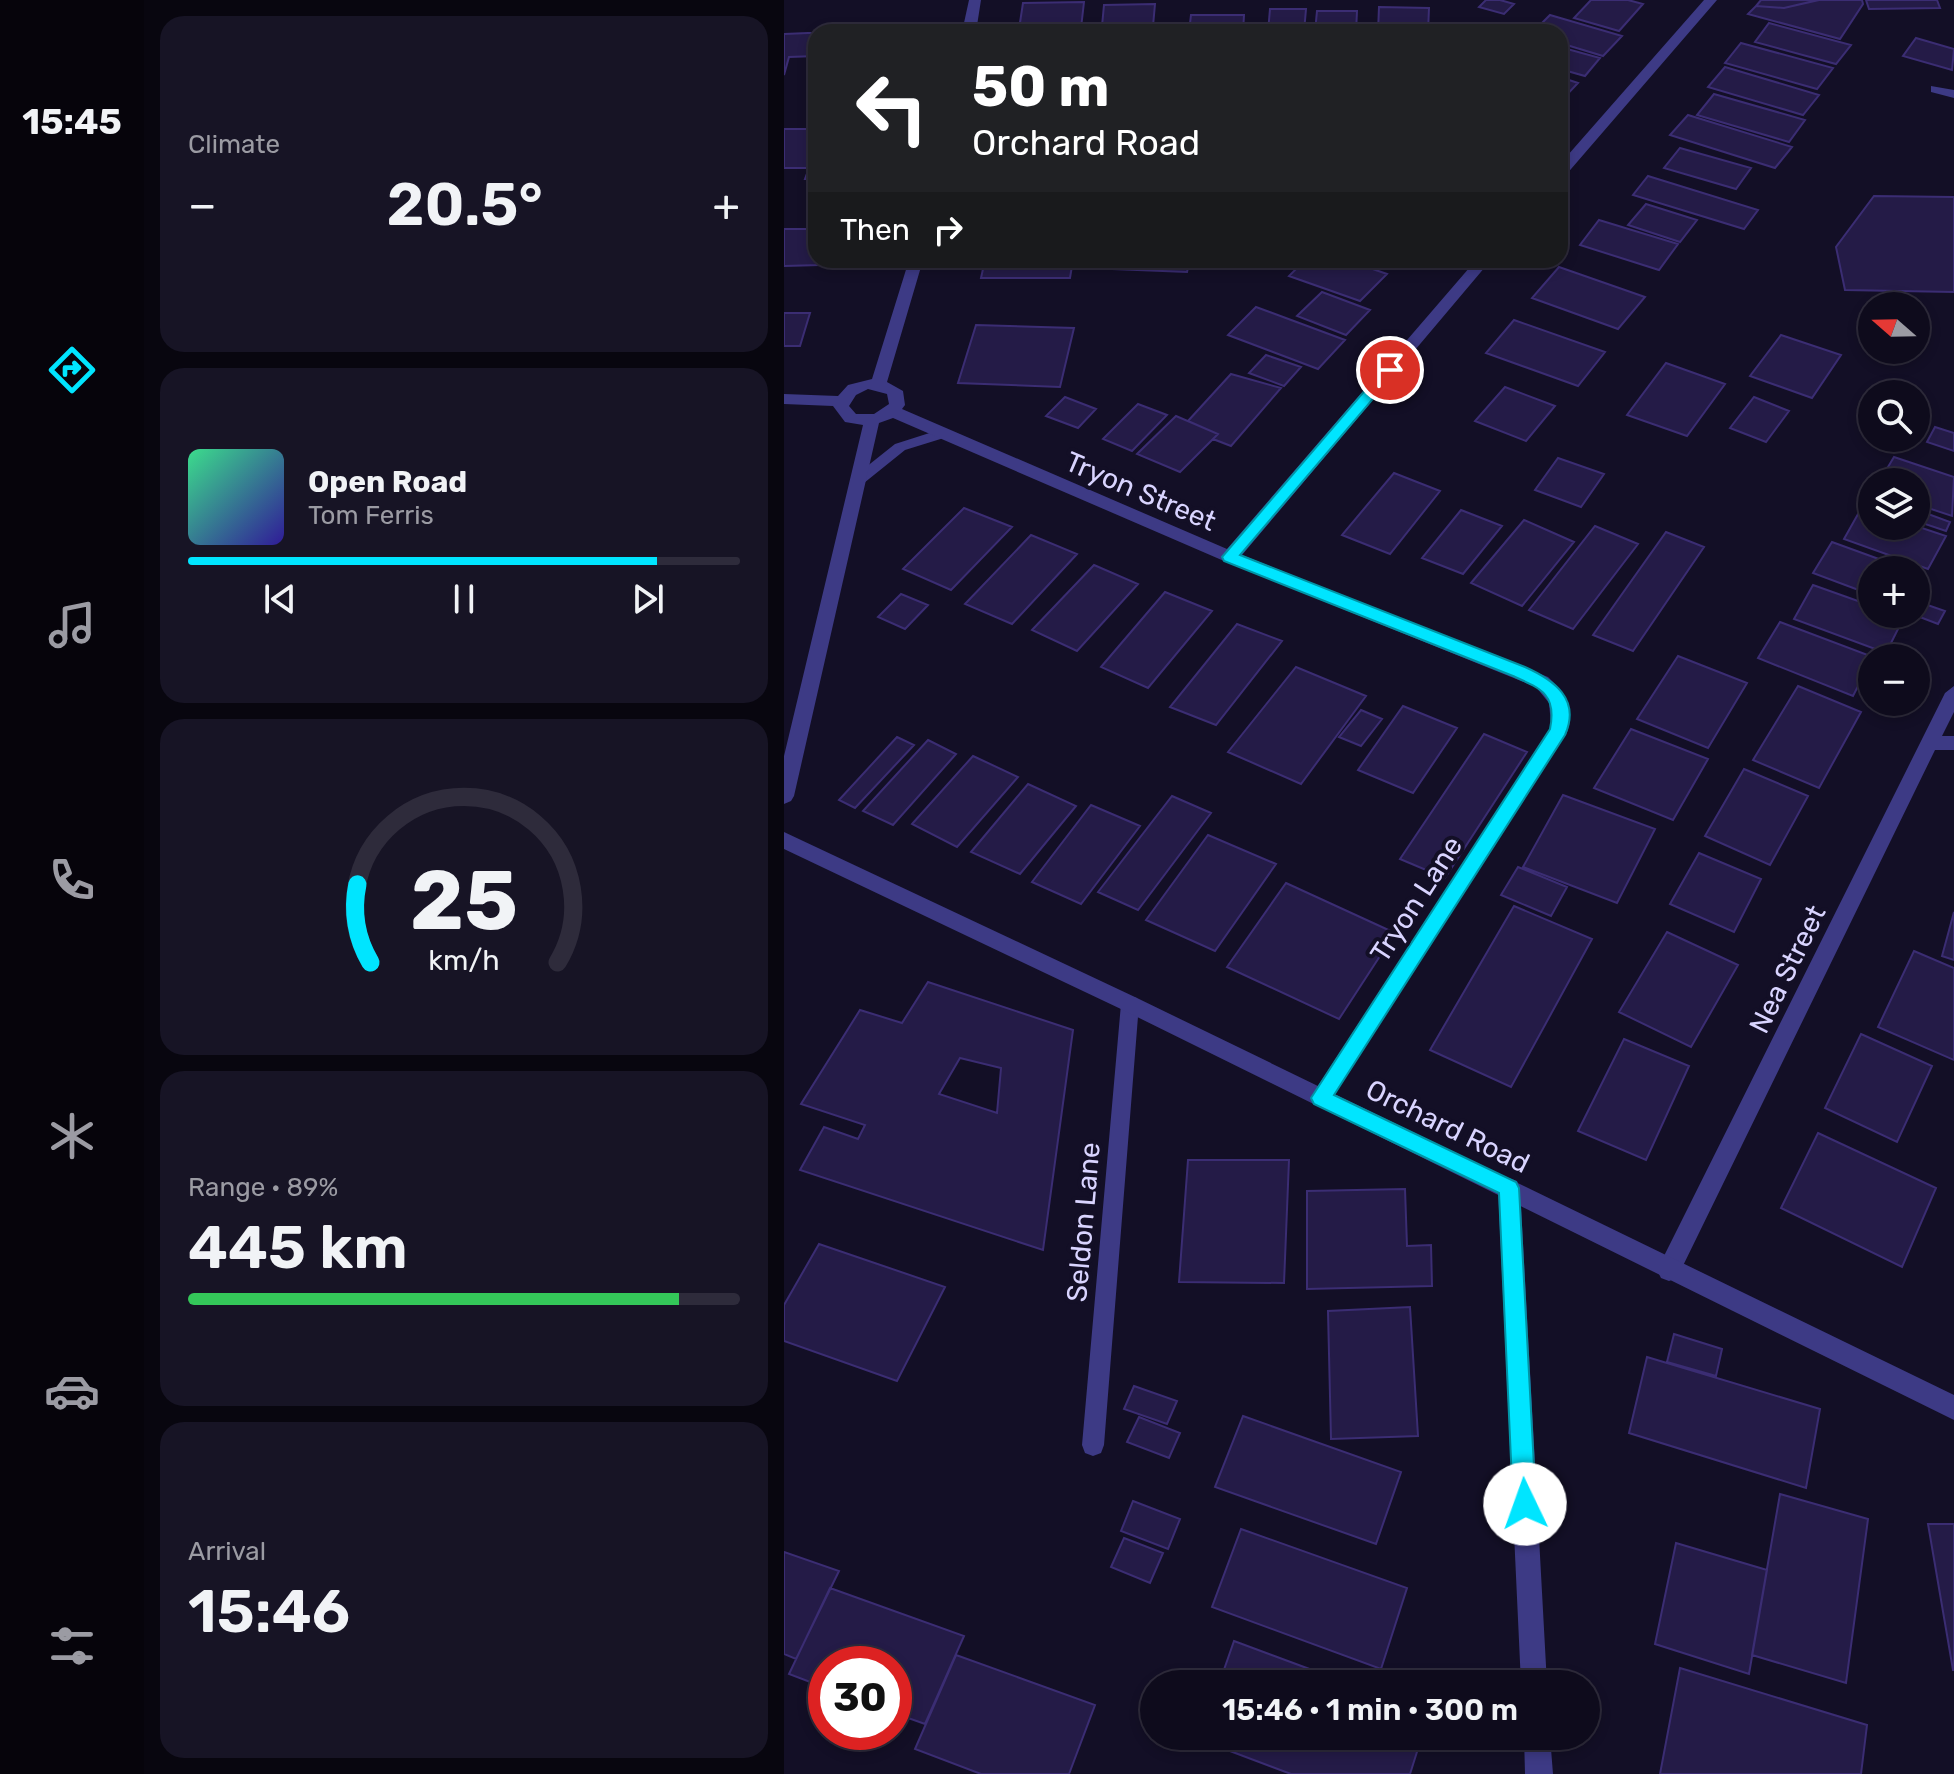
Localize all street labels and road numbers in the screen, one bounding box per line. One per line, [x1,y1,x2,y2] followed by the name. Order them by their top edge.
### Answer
[1061,445,1221,538] street label: Tryon Street
[1364,830,1469,968] street label: Tryon Lane
[1742,900,1833,1039] street label: Nea Street
[1361,1073,1535,1180] street label: Orchard Road
[1060,1141,1107,1303] street label: Seldon Lane

